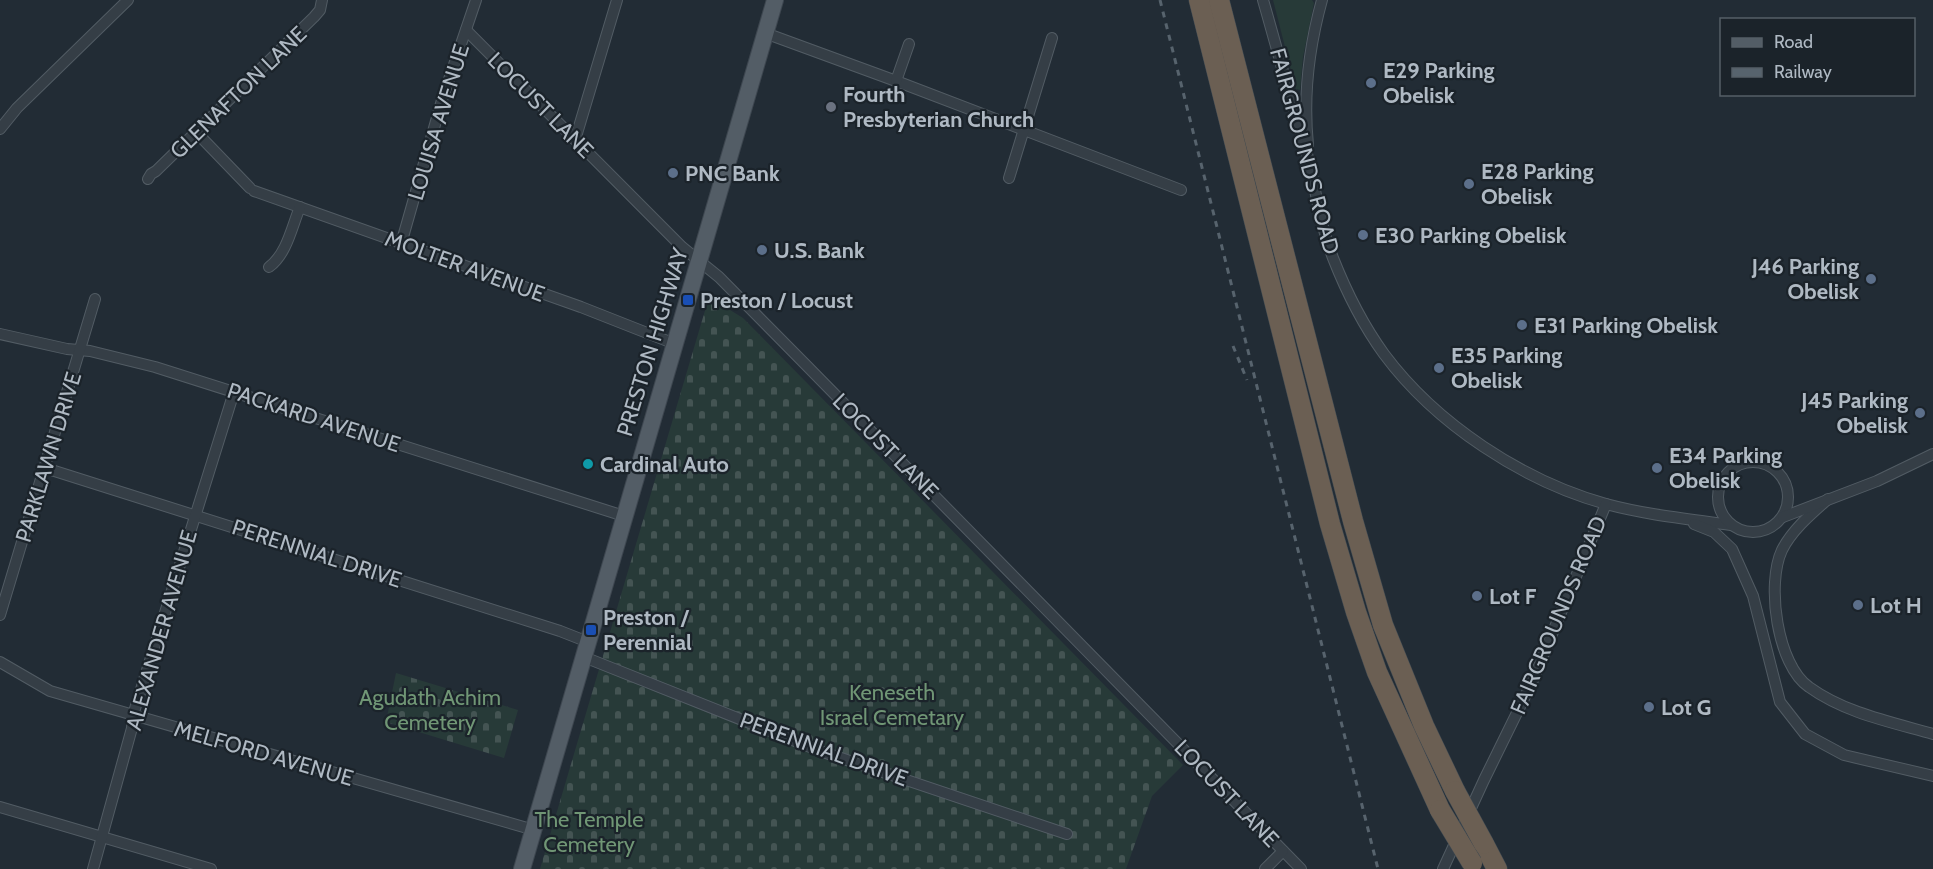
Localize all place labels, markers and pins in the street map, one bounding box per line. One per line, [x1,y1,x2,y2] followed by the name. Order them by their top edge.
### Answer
[1383,57,1495,109] place label: E29 Parking Obelisk
[1364,76,1378,90] marker: E29 Parking Obelisk
[843,81,1034,133] place label: Fourth Presbyterian Church
[824,100,838,114] marker: Fourth Presbyterian Church
[1481,158,1594,210] place label: E28 Parking Obelisk
[685,160,780,187] place label: PNC Bank
[666,166,680,180] marker: PNC Bank
[1462,177,1476,191] marker: E28 Parking Obelisk
[1375,222,1567,249] place label: E30 Parking Obelisk
[1356,228,1370,242] marker: E30 Parking Obelisk
[774,237,865,264] place label: U.S. Bank
[755,243,769,257] marker: U.S. Bank
[1751,253,1859,305] place label: J46 Parking Obelisk
[1864,272,1878,286] marker: J46 Parking Obelisk
[700,287,854,314] place label: Preston / Locust
[681,293,695,307] marker: Preston / Locust
[1534,312,1718,339] place label: E31 Parking Obelisk
[1515,318,1529,332] marker: E31 Parking Obelisk
[1451,342,1562,394] place label: E35 Parking Obelisk
[1432,361,1446,375] marker: E35 Parking Obelisk
[1800,387,1908,439] place label: J45 Parking Obelisk
[1913,406,1927,420] marker: J45 Parking Obelisk
[1669,442,1782,494] place label: E34 Parking Obelisk
[600,451,729,478] place label: Cardinal Auto
[581,457,595,471] marker: Cardinal Auto
[1650,461,1664,475] marker: E34 Parking Obelisk
[1489,583,1537,610] place label: Lot F
[1470,589,1484,603] marker: Lot F
[1870,592,1922,619] place label: Lot H
[1851,598,1865,612] marker: Lot H
[603,604,692,656] place label: Preston / Perennial
[584,623,598,637] marker: Preston / Perennial
[1661,694,1711,721] place label: Lot G
[1642,700,1656,714] marker: Lot G

